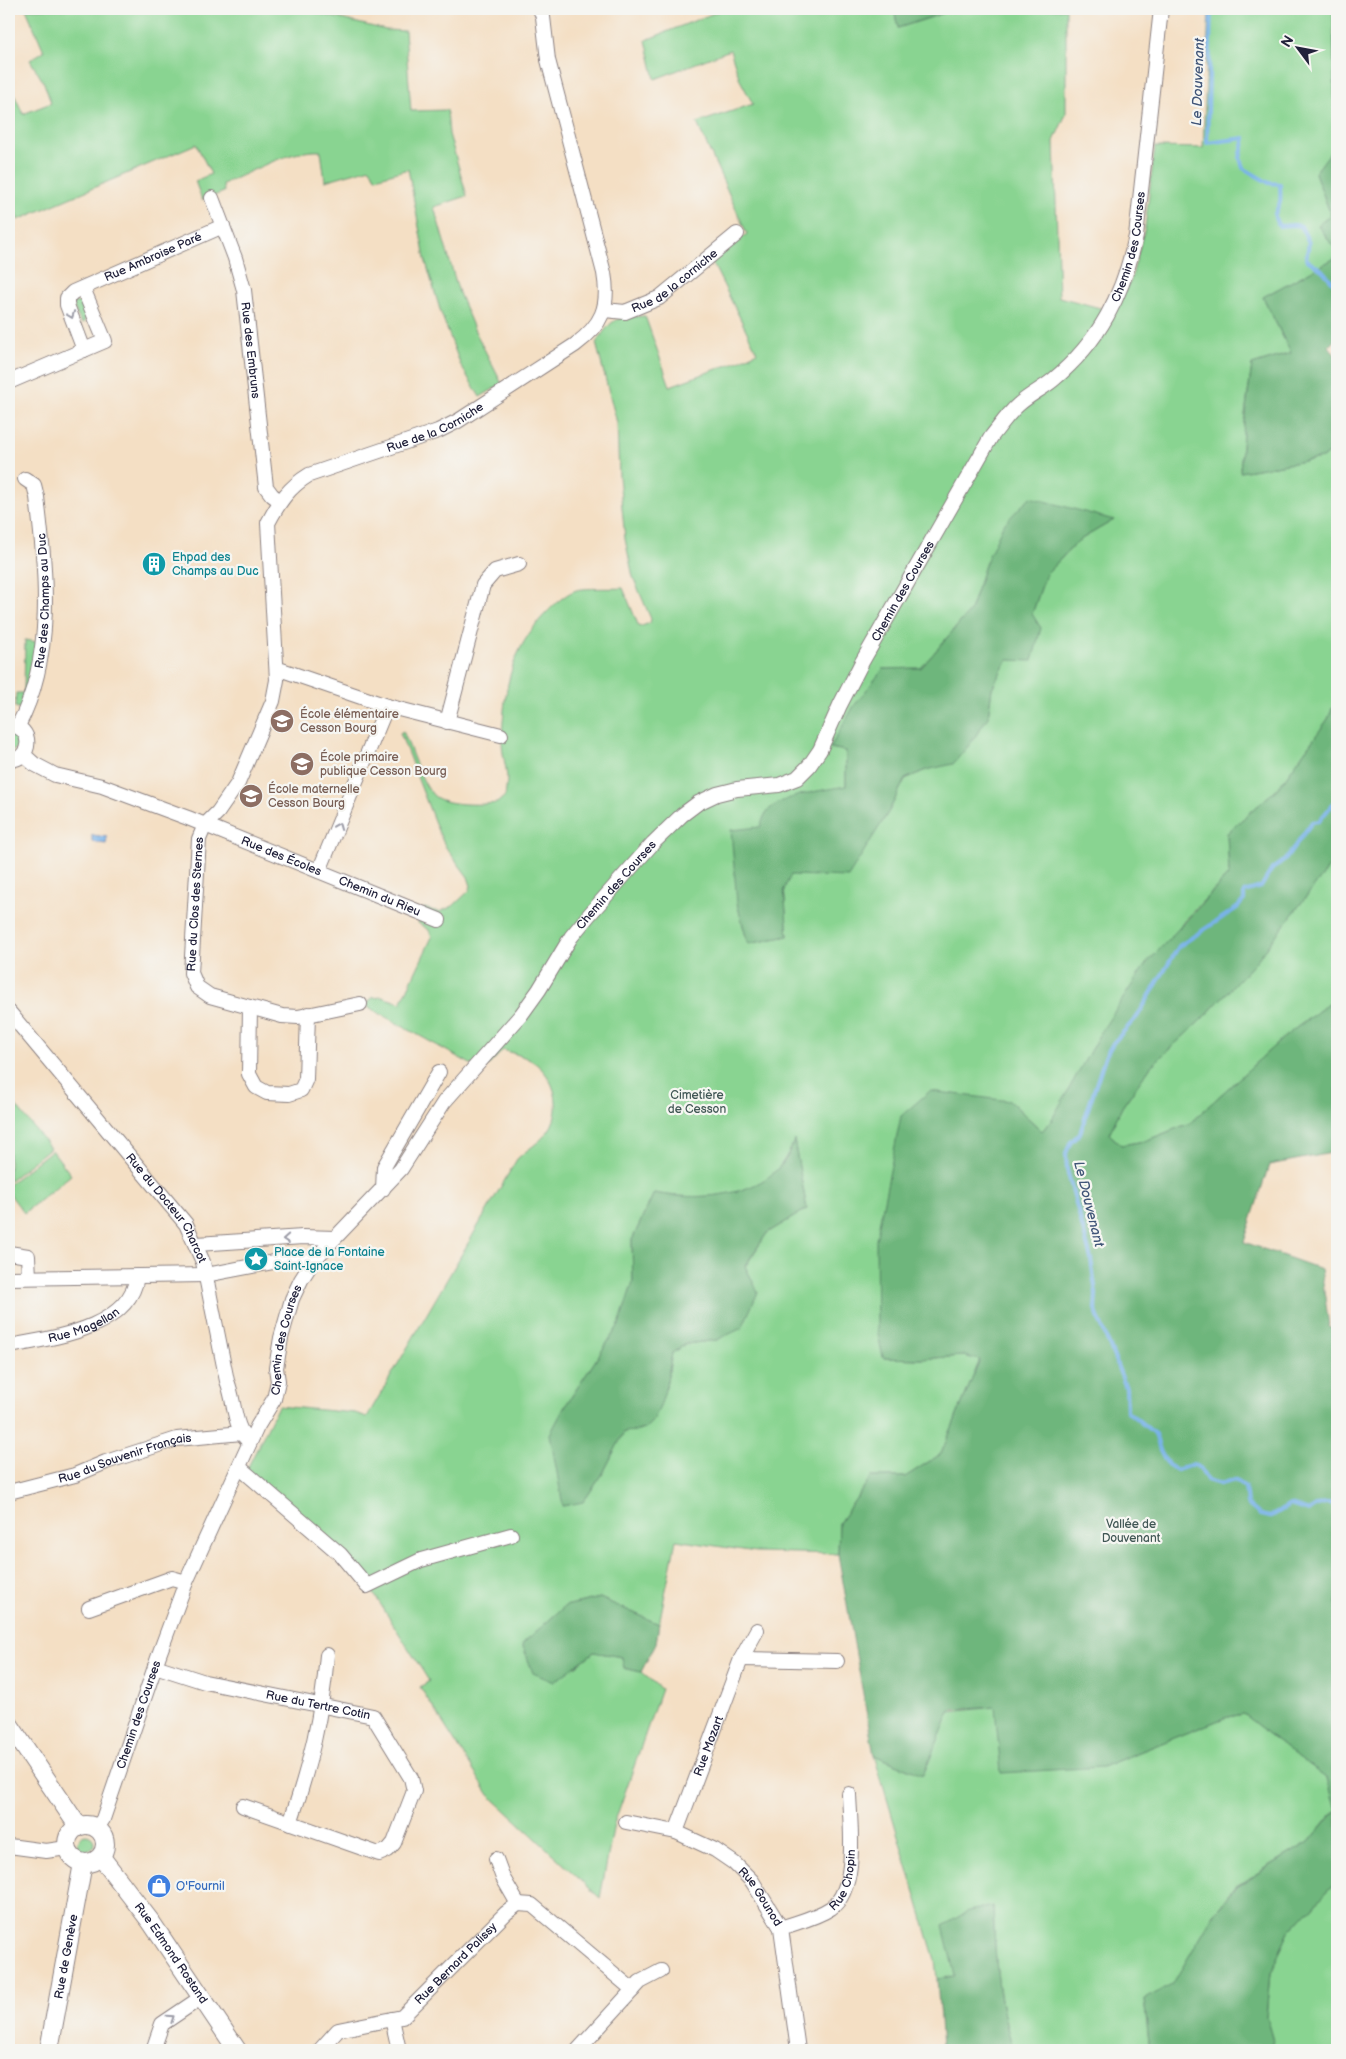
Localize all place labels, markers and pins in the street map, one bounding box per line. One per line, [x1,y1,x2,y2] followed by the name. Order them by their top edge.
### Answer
[172,550,259,579] place label: Ehpad des Champs au Duc
[141,551,167,577] building icon: Ehpad des Champs au Duc
[300,706,399,736] place label: École élémentaire Cesson Bourg
[269,708,295,734] school or university icon: École élémentaire Cesson Bourg
[320,749,447,779] place label: École primaire publique Cesson Bourg
[289,751,315,777] school or university icon: École primaire publique Cesson Bourg
[268,781,360,811] place label: École maternelle Cesson Bourg
[238,783,264,809] school or university icon: École maternelle Cesson Bourg
[274,1245,385,1274] place label: Place de la Fontaine Saint-Ignace
[243,1246,269,1272] place icon: Place de la Fontaine Saint-Ignace
[146,1873,172,1899] shop icon: O'Fournil
[176,1879,225,1894] place label: O'Fournil

